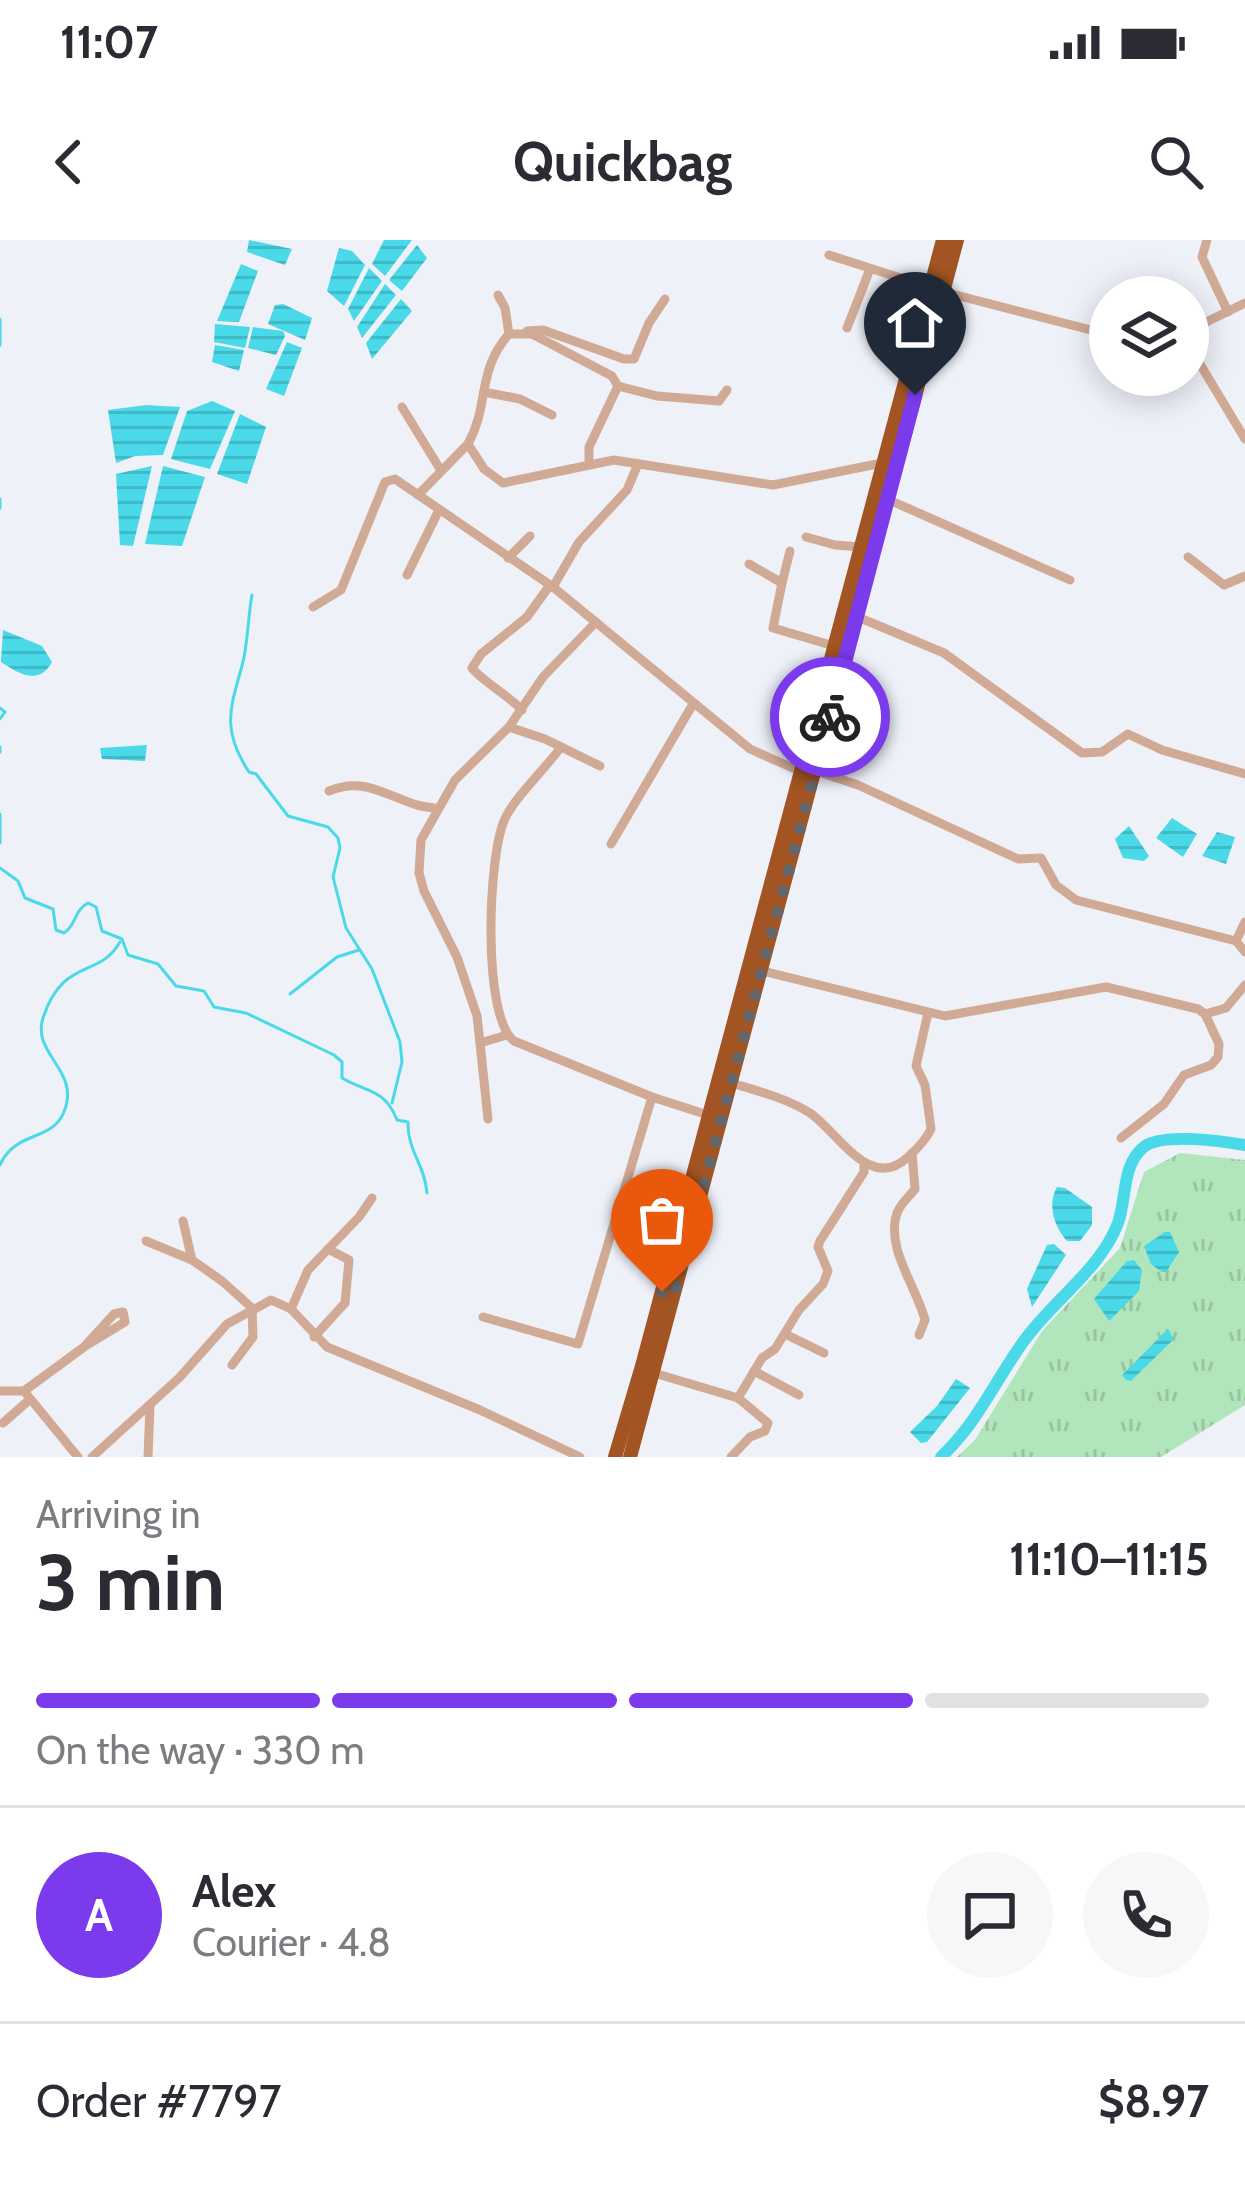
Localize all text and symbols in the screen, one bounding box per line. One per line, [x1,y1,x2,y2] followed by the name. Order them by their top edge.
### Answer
[60,15,158,69] text: 11:07
[36,129,102,195] icon: back
[513,129,732,195] text: Quickbag
[1143,129,1209,195] icon: search
[864,272,966,395] pin
[1089,276,1209,396] map controls
[1089,276,1209,396] button: layers
[882,290,948,356] icon: home
[770,657,890,777] courier
[797,684,863,750] icon: bike
[611,1169,713,1292] pin
[629,1187,695,1253] icon: bag
[36,1490,200,1538] text: Arriving in
[1009,1532,1209,1586] text: 11:10–11:15
[36,1535,225,1630] text: 3 min
[36,1726,364,1774] text: On the way · 330 m
[927,1852,1053,1978] button: chat
[1083,1852,1209,1978] button: phone
[192,1864,276,1918] text: Alex
[85,1888,113,1942] text: A
[192,1918,391,1966] text: Courier · 4.8
[36,2074,281,2128] text: Order #7797
[1098,2074,1209,2128] text: $8.97

